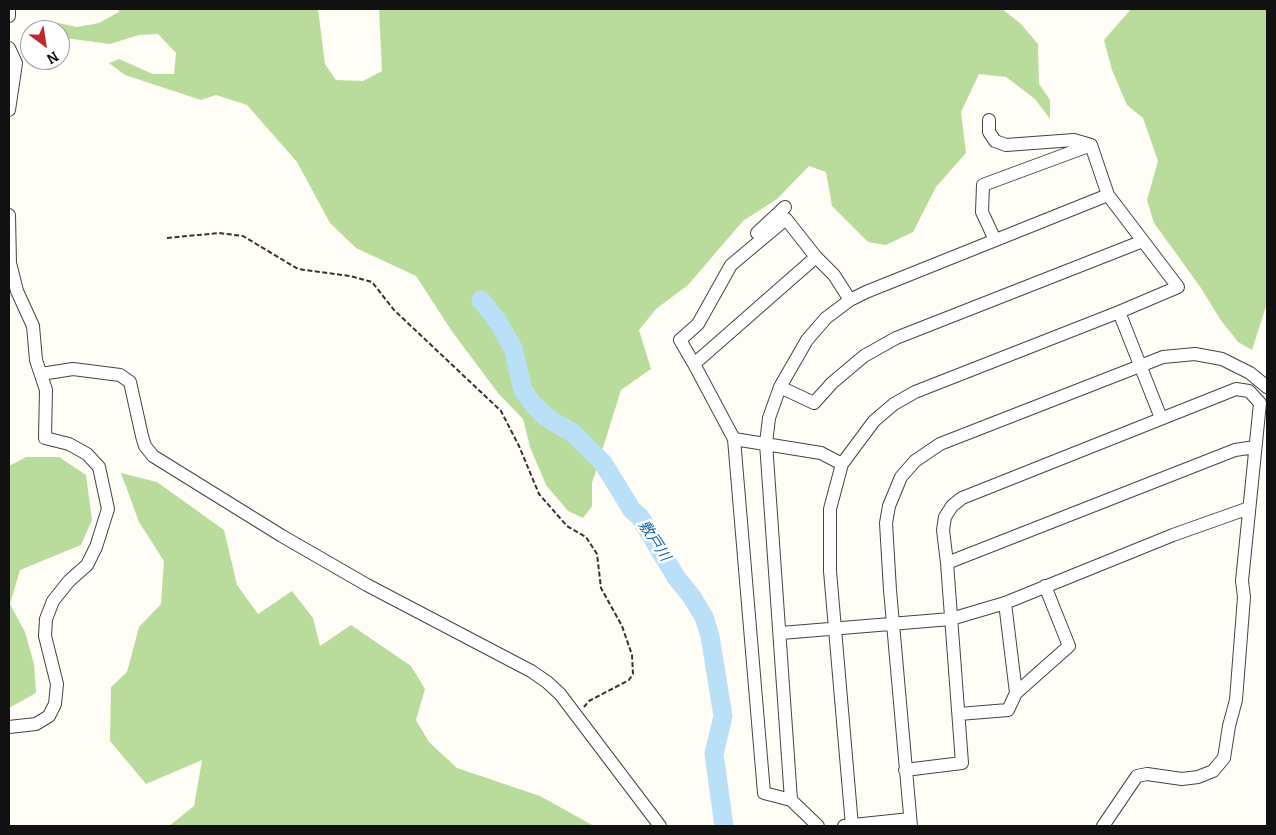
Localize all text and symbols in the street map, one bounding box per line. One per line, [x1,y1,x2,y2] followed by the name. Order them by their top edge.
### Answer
[20,20,70,70] north arrow
[43,47,61,67] text: N
[634,517,674,565] water label: 敷戸川

